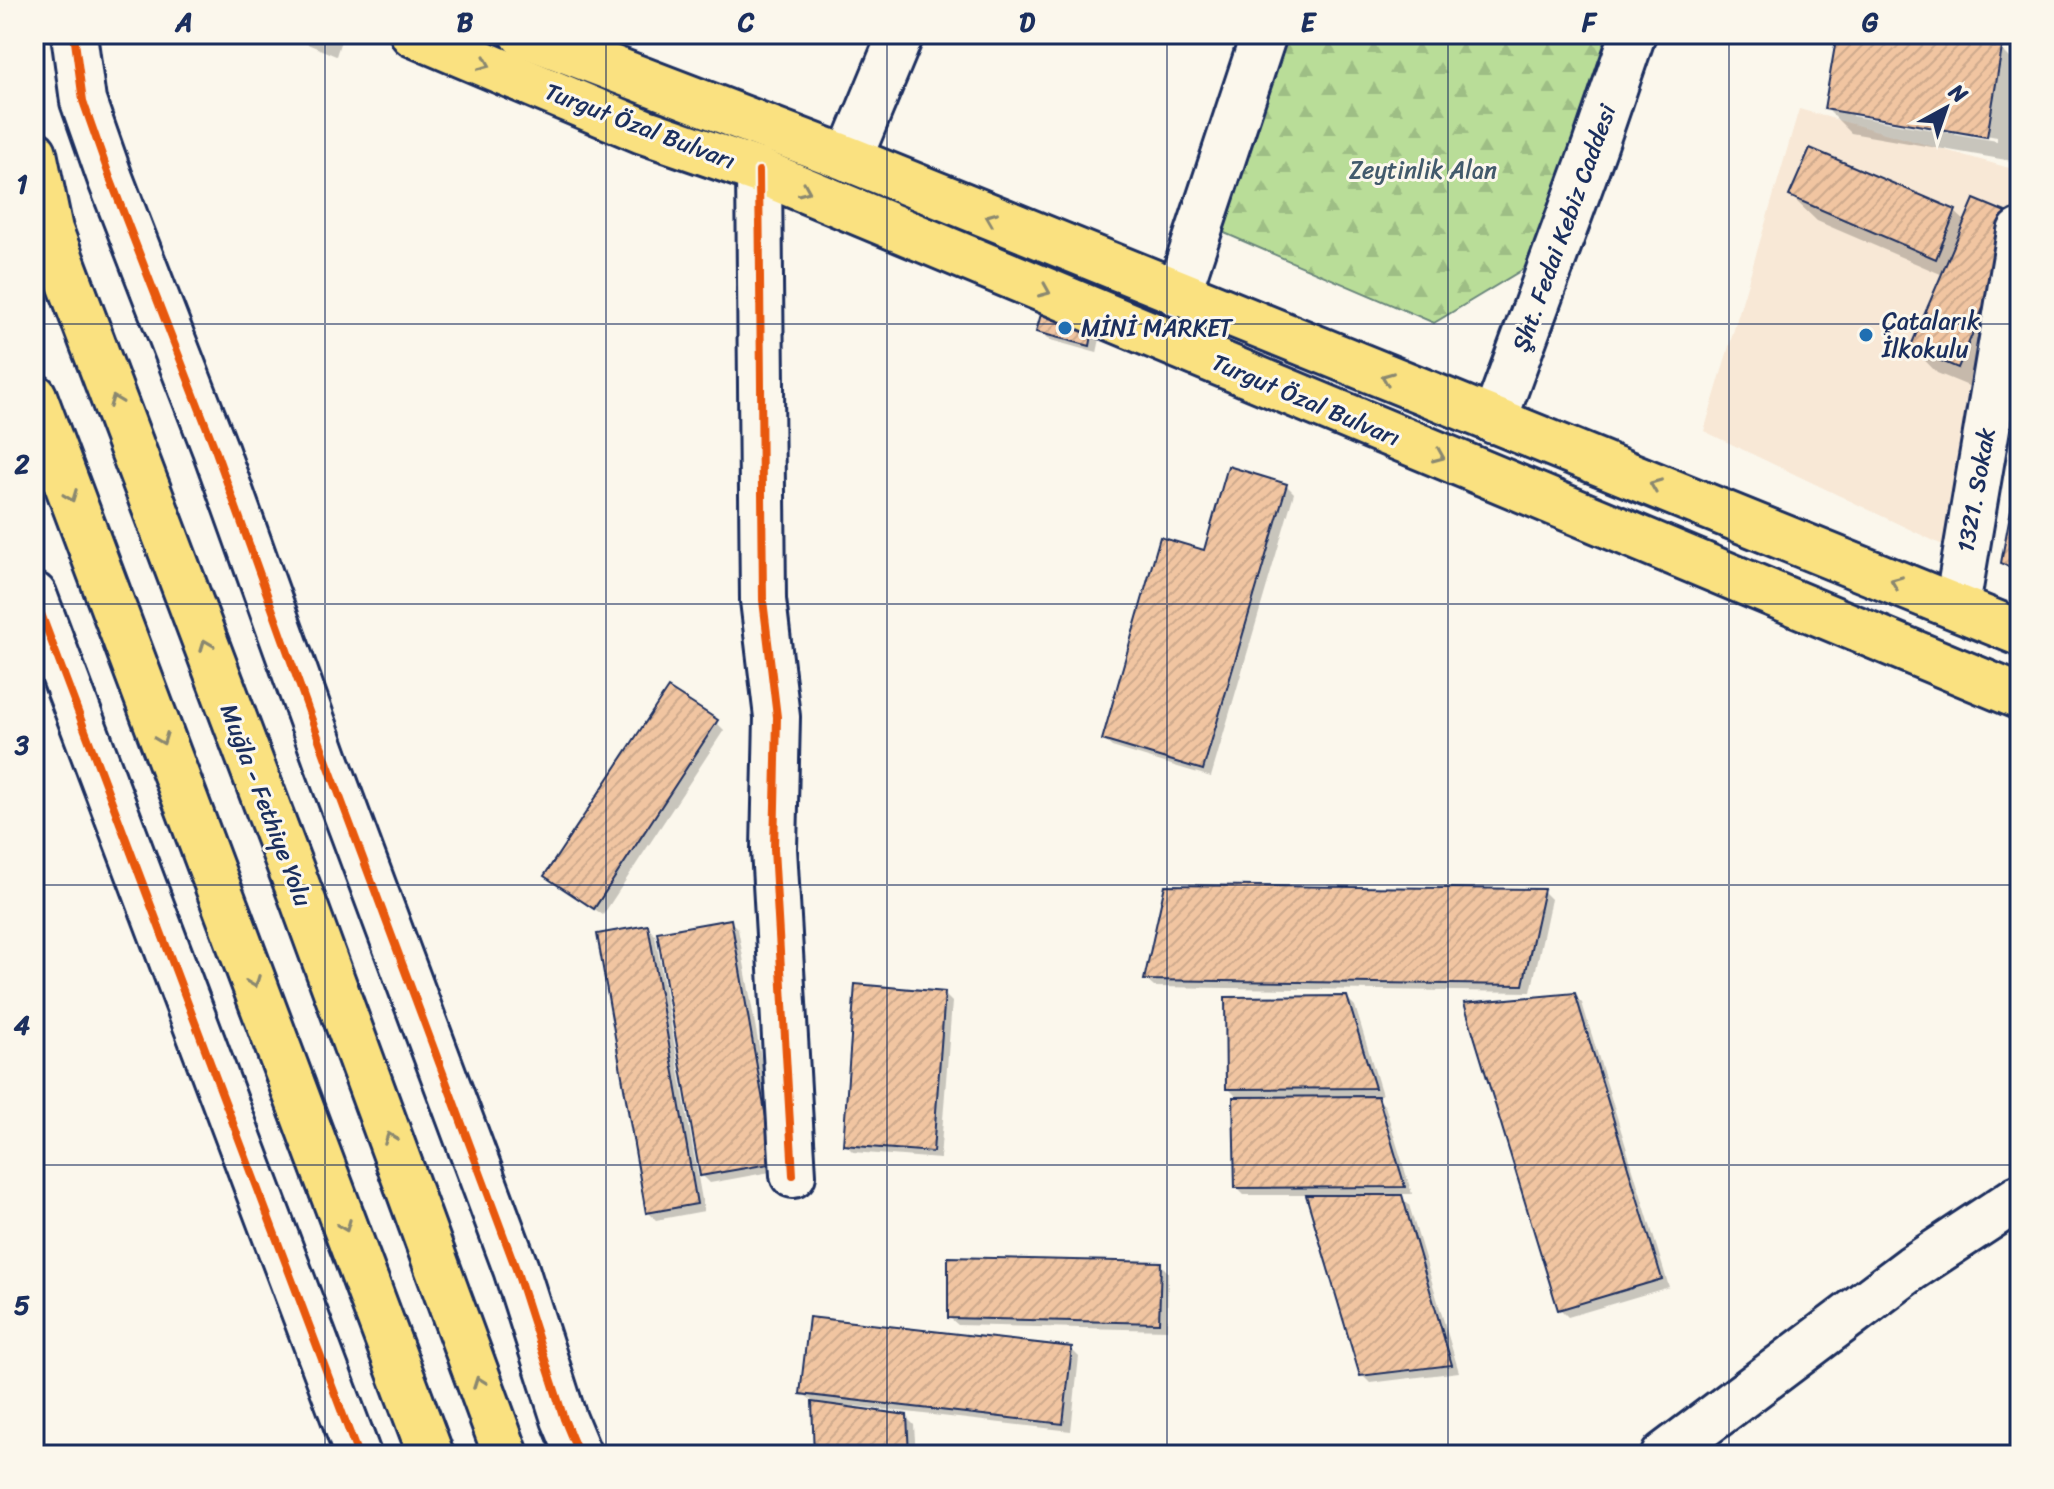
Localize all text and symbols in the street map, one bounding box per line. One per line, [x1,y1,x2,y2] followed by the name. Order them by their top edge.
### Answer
[174,0,193,45] text: A
[457,0,474,45] text: B
[737,0,755,45] text: C
[1019,0,1035,45] text: D
[1301,0,1318,45] text: E
[1581,0,1598,45] text: F
[1862,0,1879,45] text: G
[477,55,491,71] one-way arrow
[1906,68,1986,148] north arrow
[538,70,742,182] street label: Turgut Özal Bulvarı
[1939,73,1977,113] text: N
[1500,97,1629,358] street label: Şht. Fedai Kebiz Caddesi
[1349,149,1497,191] park label: Zeytinlik Alan
[16,161,28,207] text: 1
[797,181,811,197] one-way arrow
[985,211,999,227] one-way arrow
[1037,281,1051,297] one-way arrow
[1881,300,1980,370] place label: Çatalarık İlkokulu
[1081,307,1234,349] place label: MİNİ MARKET
[1056,319,1074,337] marker: MİNİ MARKET
[1857,326,1875,344] marker: Çatalarık İlkokulu
[1205,341,1407,459] street label: Turgut Özal Bulvarı
[1381,372,1395,388] one-way arrow
[108,395,125,409] one-way arrow
[1944,424,2008,556] street label: 1321. Sokak
[13,441,30,487] text: 2
[1431,447,1445,463] one-way arrow
[1649,478,1663,495] one-way arrow
[61,488,78,502] one-way arrow
[1890,575,1904,591] one-way arrow
[199,639,216,653] one-way arrow
[208,697,324,913] street label: Muğla - Fethiye Yolu
[14,722,30,768] text: 3
[153,731,169,745] one-way arrow
[244,975,261,989] one-way arrow
[14,1002,30,1048] text: 4
[383,1132,399,1146] one-way arrow
[335,1218,352,1232] one-way arrow
[14,1282,30,1328] text: 5
[472,1376,489,1390] one-way arrow

